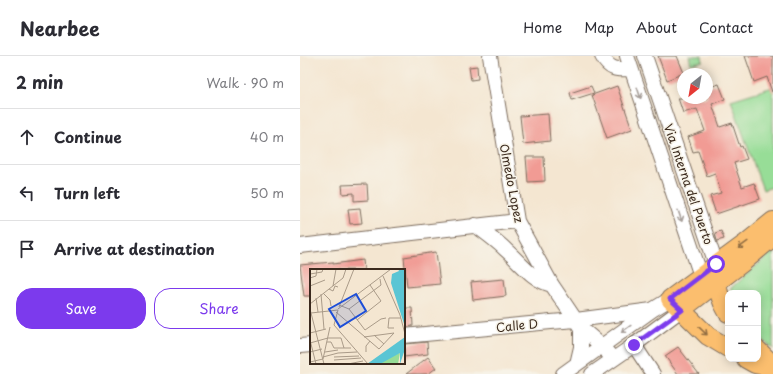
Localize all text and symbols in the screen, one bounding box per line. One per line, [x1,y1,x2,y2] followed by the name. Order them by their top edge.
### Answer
[20,14,100,42] text: Nearbee
[523,17,562,38] text: Home
[584,17,614,38] text: Map
[636,17,677,38] text: About
[699,17,753,38] text: Contact
[677,68,713,104] north arrow
[16,69,63,95] text: 2 min
[207,73,284,92] text: Walk · 90 m
[636,86,643,99] one-way arrow
[660,121,718,247] street label: Via Interna del Puerto
[54,125,122,148] text: Continue
[16,126,38,148] icon: ahead
[250,127,284,146] text: 40 m
[496,142,529,224] street label: Olmedo Lopez
[54,181,120,204] text: Turn left
[16,182,38,204] icon: left
[250,183,284,202] text: 50 m
[676,210,684,222] one-way arrow
[54,237,215,260] text: Arrive at destination
[16,238,38,260] icon: arrive
[737,241,748,249] one-way arrow
[707,255,725,273] route start
[310,269,405,364] inset map
[16,288,146,329] button: Save
[154,288,284,329] button: Share
[725,290,761,362] map controls
[725,290,761,326] button: +
[495,314,539,336] street label: Calle D
[621,325,632,333] one-way arrow
[698,326,708,336] one-way arrow
[725,326,761,362] button: −
[625,336,643,354] route end

